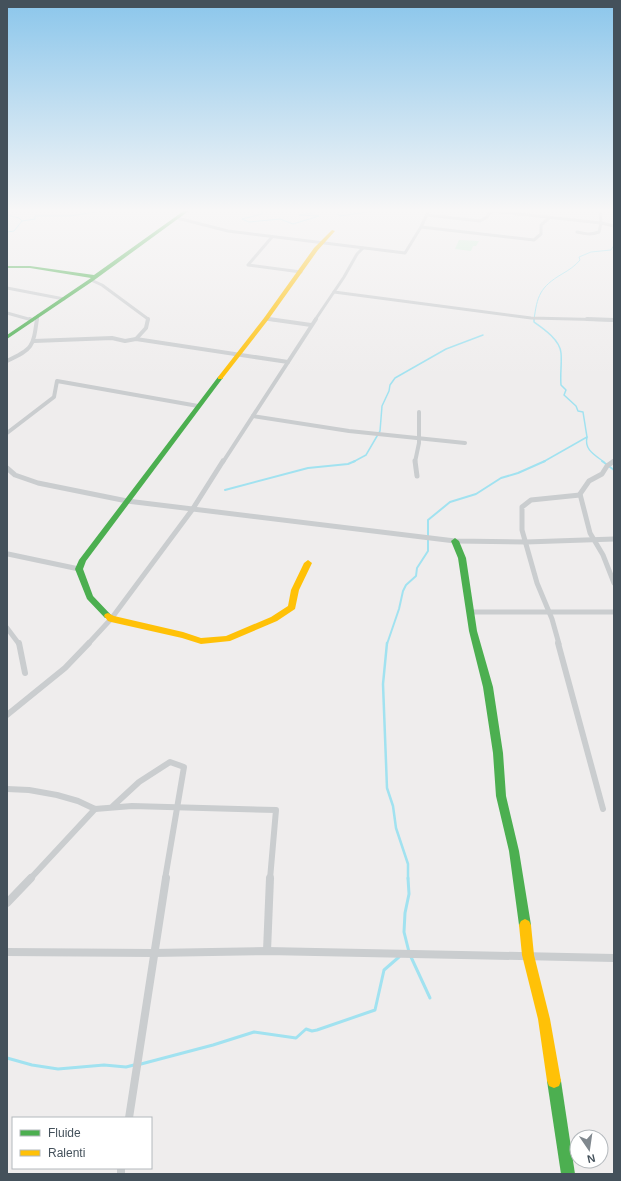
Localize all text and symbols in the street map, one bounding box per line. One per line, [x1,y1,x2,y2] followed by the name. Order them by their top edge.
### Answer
[12,1117,152,1169] legend
[48,1126,81,1140] text: Fluide
[569,1129,609,1169] north arrow
[48,1146,85,1160] text: Ralenti
[586,1152,596,1165] text: N

